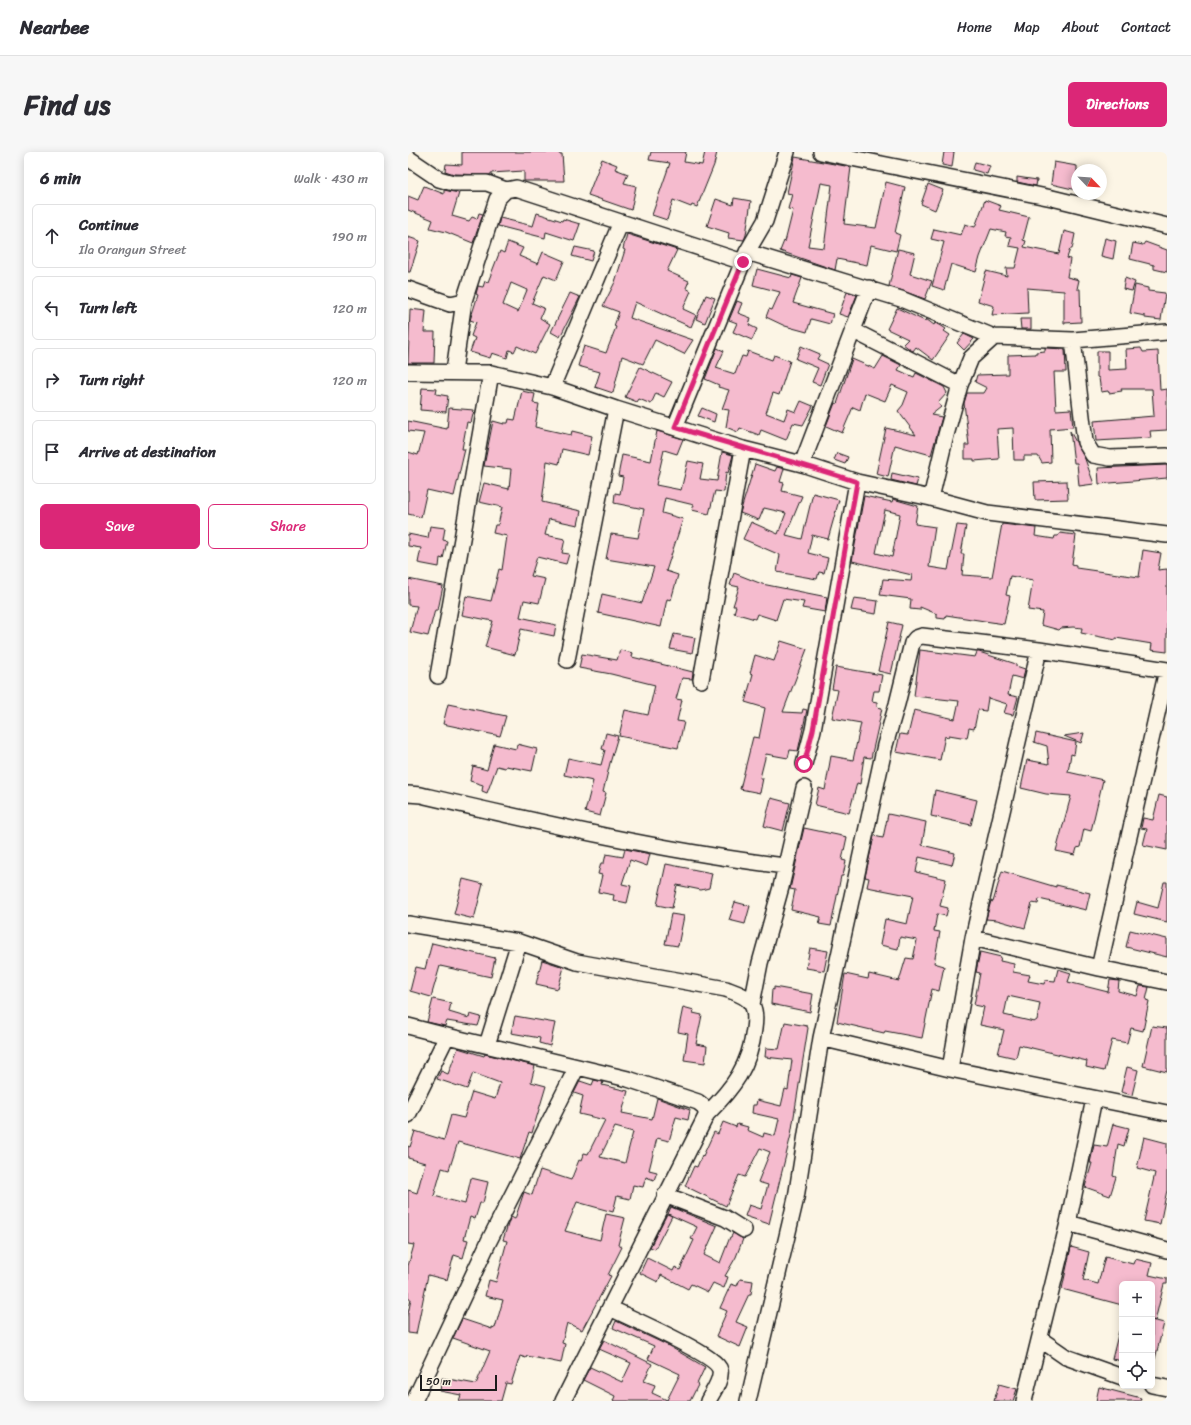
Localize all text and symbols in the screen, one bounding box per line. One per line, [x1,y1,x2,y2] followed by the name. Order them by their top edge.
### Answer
[20,11,89,44] text: Nearbee
[957,15,992,40] text: Home
[1014,15,1040,40] text: Map
[1062,15,1099,40] text: About
[1121,15,1171,40] text: Contact
[24,80,111,129] text: Find us
[1068,82,1167,127] button: Directions
[40,163,81,193] text: 6 min
[1071,164,1107,200] north arrow
[294,167,368,190] text: Walk · 430 m
[79,212,139,238] text: Continue
[41,225,63,247] icon: ahead
[332,225,367,248] text: 190 m
[79,238,187,261] text: Ila Orangun Street
[734,253,752,271] route end
[79,295,137,321] text: Turn left
[41,297,63,319] icon: left
[332,297,367,320] text: 120 m
[79,367,144,393] text: Turn right
[41,369,63,391] icon: right
[332,369,367,392] text: 120 m
[79,439,216,465] text: Arrive at destination
[41,441,63,463] icon: arrive
[40,504,200,549] button: Save
[208,504,368,549] button: Share
[795,755,813,773] route start
[1119,1281,1155,1389] map controls
[1119,1281,1155,1317] button: +
[1119,1317,1155,1353] button: −
[1119,1353,1155,1389] button: locate
[426,1372,451,1391] text: 50 m
[420,1373,497,1392] scale bar

